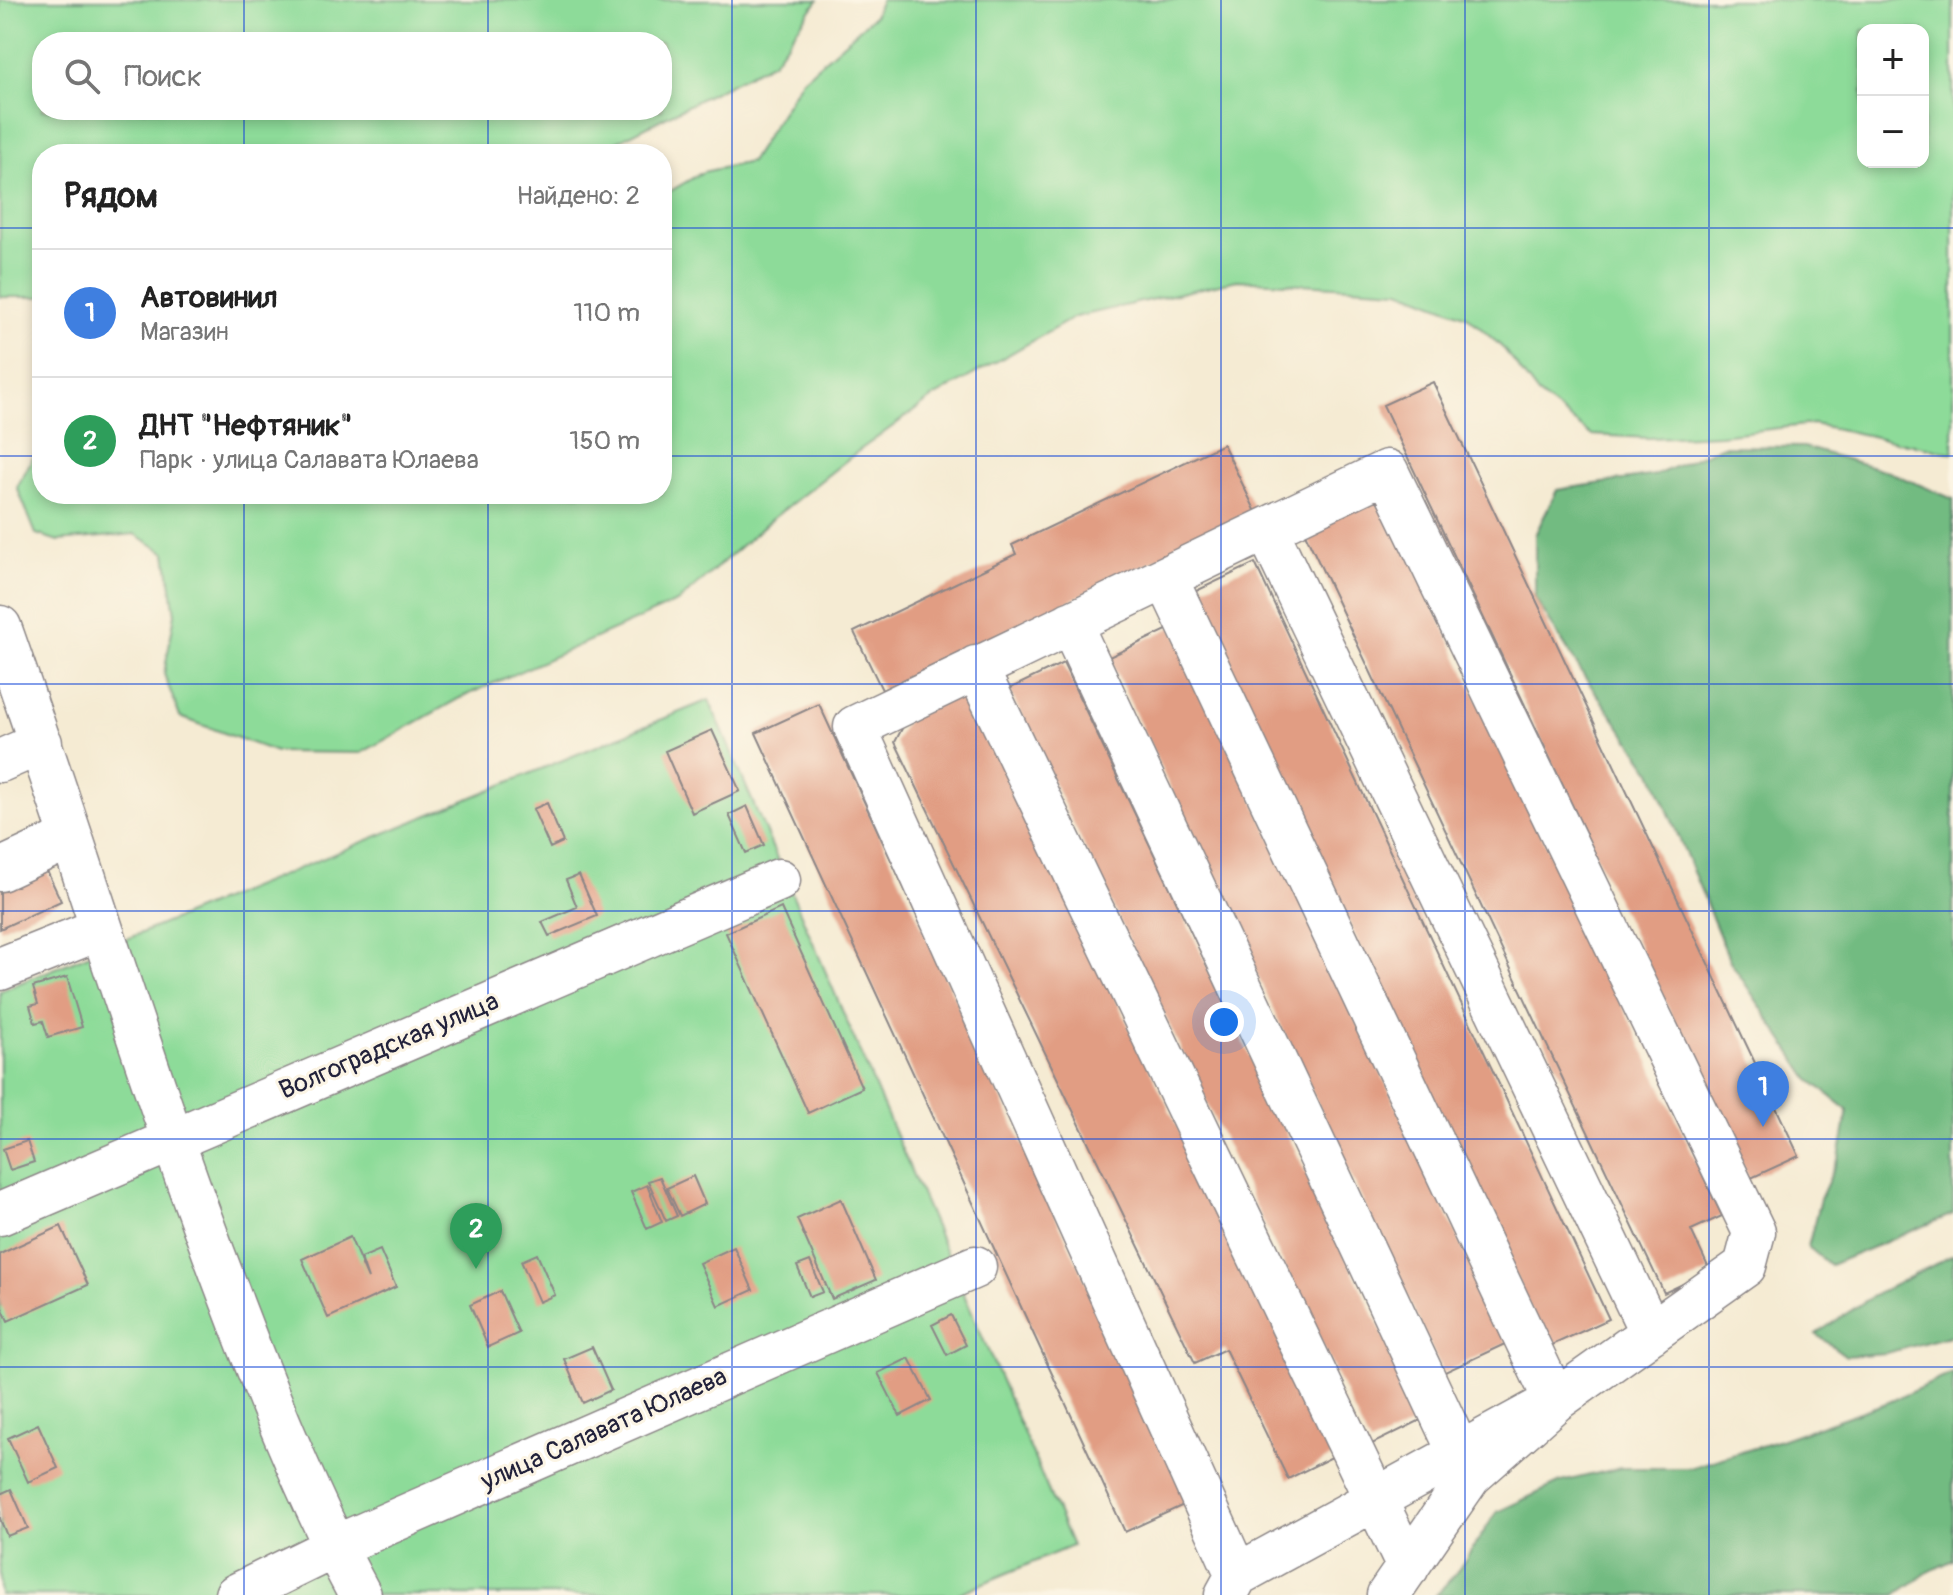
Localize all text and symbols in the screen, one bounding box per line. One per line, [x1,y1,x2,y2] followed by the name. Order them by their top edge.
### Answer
[1857,24,1929,168] map controls
[1857,24,1929,96] button: +
[32,32,672,120] search box
[60,54,104,98] icon: search
[124,58,202,95] text: Поиск
[1857,96,1929,168] button: −
[64,175,158,218] text: Рядом
[516,180,640,212] text: Найдено: 2
[140,279,278,316] text: Автовинил
[85,297,95,329] text: 1
[573,297,640,329] text: 110 m
[140,316,229,348] text: Магазин
[140,407,352,444] text: ДНТ "Нефтяник"
[83,425,97,457] text: 2
[569,425,640,457] text: 150 m
[140,444,479,476] text: Парк · улица Салавата Юлаева
[274,985,504,1107] street label: Волгоградская улица
[1204,1002,1244,1042] your location
[1737,1061,1789,1127] pin: 1
[450,1203,502,1269] pin: 2
[475,1360,732,1498] street label: улица Салавата Юлаева

